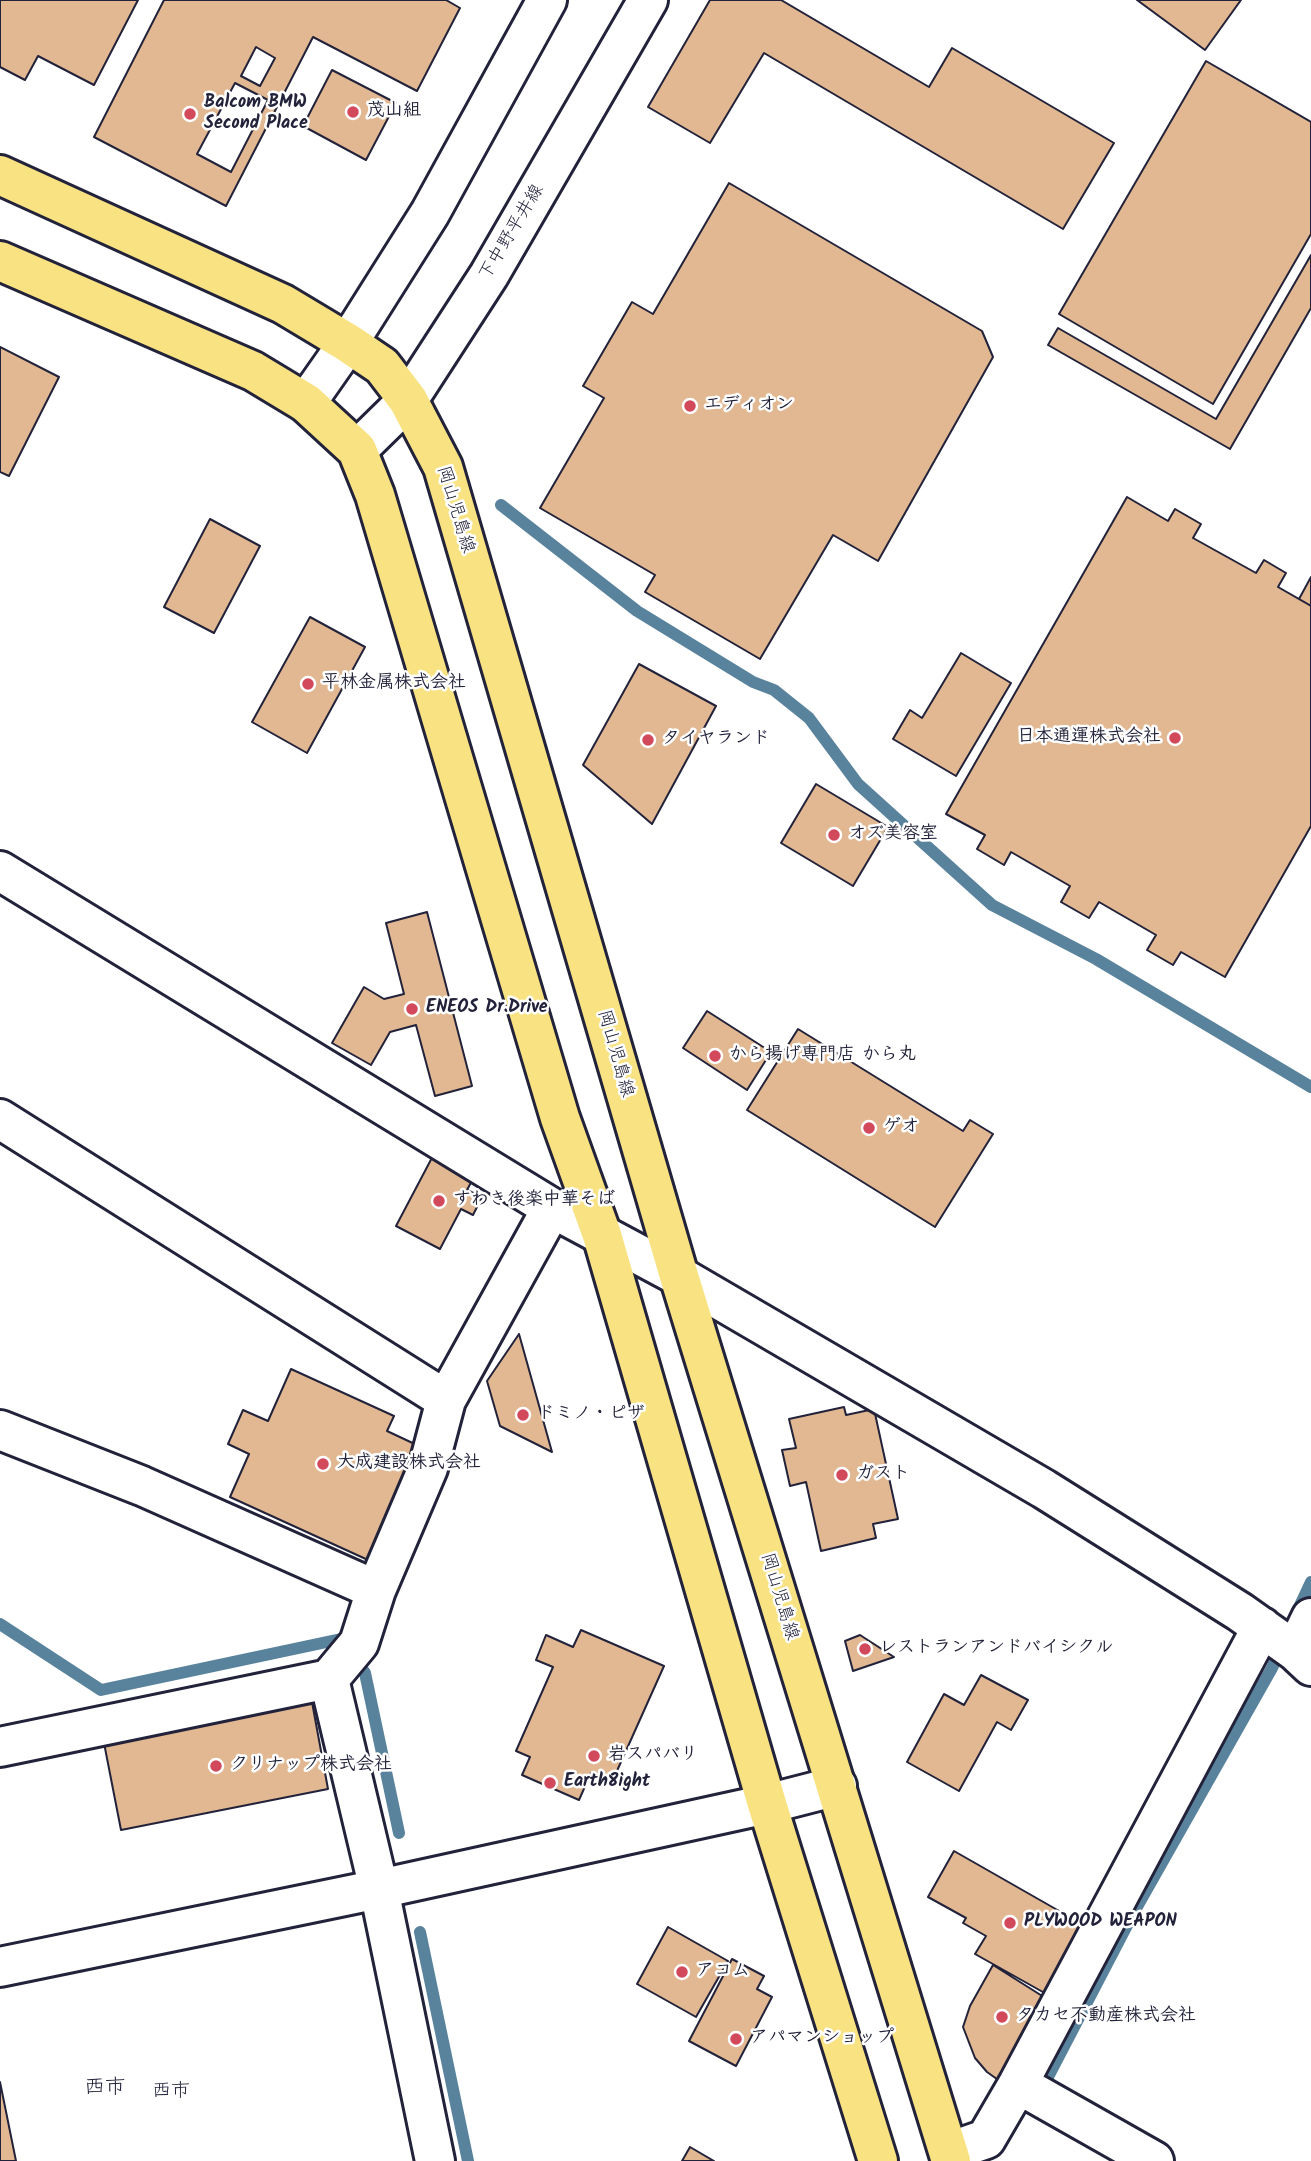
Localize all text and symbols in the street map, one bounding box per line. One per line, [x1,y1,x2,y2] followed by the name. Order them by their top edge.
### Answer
[204,93,308,136] place label: Balcom BMW Second Place
[367,101,421,123] place label: 茂山組
[345,104,361,120] marker: 茂山組
[182,106,198,122] marker: Balcom BMW Second Place
[476,181,550,285] street label: 下中野平井線
[704,395,794,417] place label: エディオン
[682,398,698,414] marker: エディオン
[431,464,477,556] street label: 岡山児島線
[322,673,466,695] place label: 平林金属株式会社
[300,676,316,692] marker: 平林金属株式会社
[1017,727,1161,749] place label: 日本通運株式会社
[662,729,770,751] place label: タイヤランド
[1167,730,1183,746] marker: 日本通運株式会社
[640,732,656,748] marker: タイヤランド
[848,824,938,846] place label: オズ美容室
[826,827,842,843] marker: オズ美容室
[426,998,548,1020] place label: ENEOS Dr.Drive
[404,1001,420,1017] marker: ENEOS Dr.Drive
[591,1008,637,1100] street label: 岡山児島線
[729,1045,916,1067] place label: から揚げ専門店 から丸
[707,1048,723,1064] marker: から揚げ専門店 から丸
[883,1117,919,1139] place label: ゲオ
[861,1120,877,1136] marker: ゲオ
[453,1190,615,1212] place label: すわき後楽中華そば
[431,1193,447,1209] marker: すわき後楽中華そば
[537,1404,645,1426] place label: ドミノ・ピザ
[515,1407,531,1423] marker: ドミノ・ピザ
[337,1453,481,1475] place label: 大成建設株式会社
[315,1456,331,1472] marker: 大成建設株式会社
[856,1464,910,1486] place label: ガスト
[834,1467,850,1483] marker: ガスト
[755,1551,801,1643] street label: 岡山児島線
[879,1638,1113,1660] place label: レストランアンドバイシクル
[857,1641,873,1657] marker: レストランアンドバイシクル
[608,1745,698,1767] place label: 岩スパバリ
[586,1748,602,1764] marker: 岩スパバリ
[230,1755,392,1777] place label: クリナップ株式会社
[208,1758,224,1774] marker: クリナップ株式会社
[564,1772,650,1794] place label: Earth8ight
[542,1775,558,1791] marker: Earth8ight
[1024,1912,1177,1934] place label: PLYWOOD WEAPON
[1002,1915,1018,1931] marker: PLYWOOD WEAPON
[696,1961,750,1983] place label: アコム
[674,1964,690,1980] marker: アコム
[1016,2006,1196,2028] place label: タカセ不動産株式会社
[994,2009,1010,2025] marker: タカセ不動産株式会社
[750,2028,894,2050] place label: アパマンショップ
[728,2031,744,2047] marker: アパマンショップ
[84,2076,126,2102] district label: 西市
[152,2082,190,2104] district label: 西市

